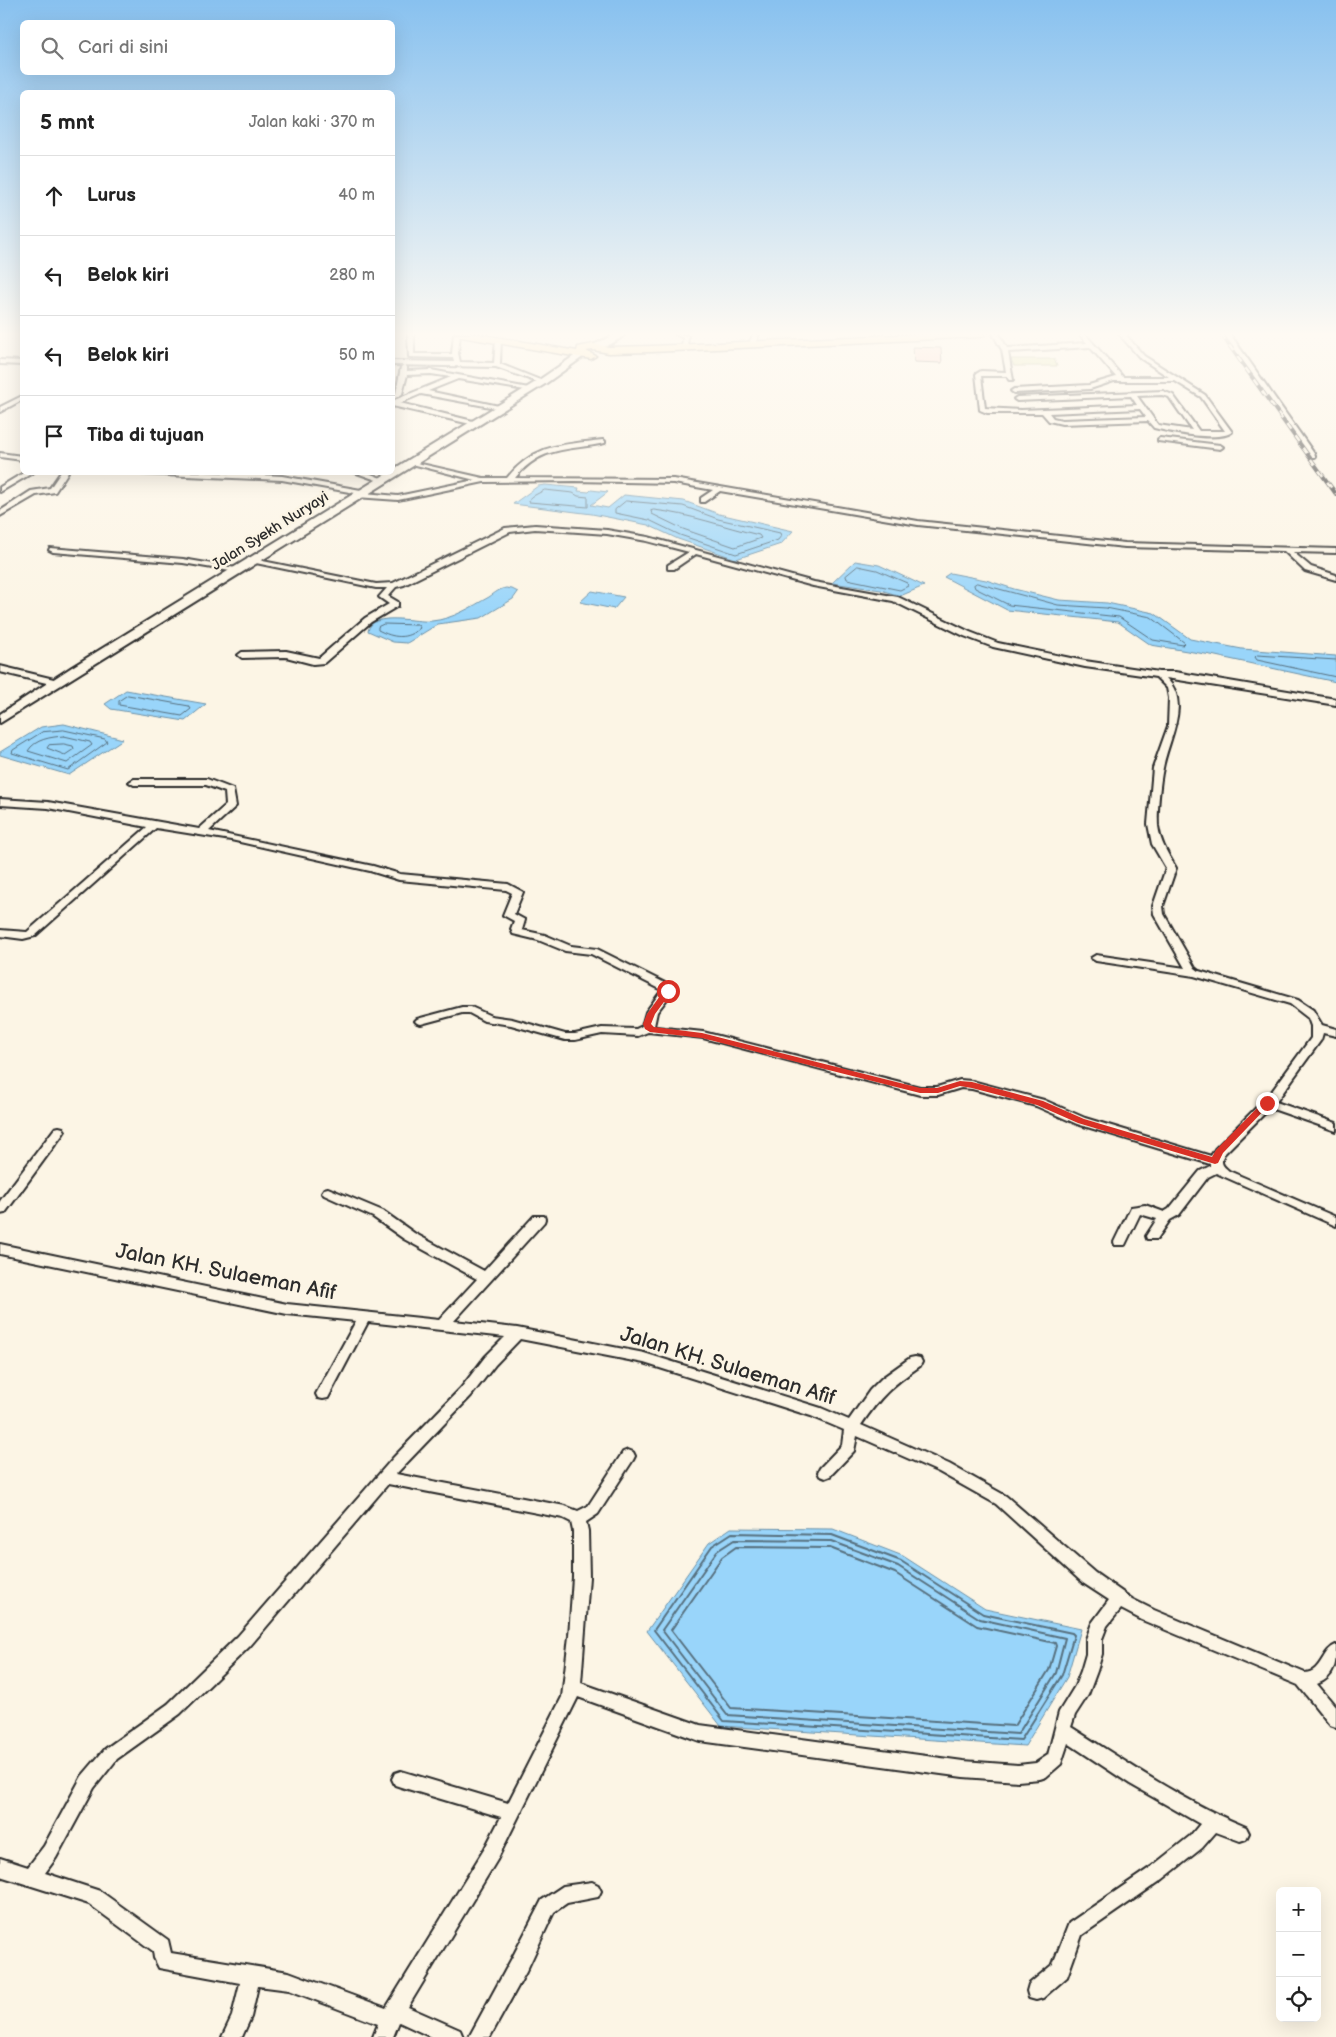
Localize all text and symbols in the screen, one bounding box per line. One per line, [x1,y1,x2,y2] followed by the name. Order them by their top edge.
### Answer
[20,20,395,75] search box
[38,34,66,62] icon: search
[78,36,168,59] text: Cari di sini
[40,110,94,135] text: 5 mnt
[249,113,375,132] text: Jalan kaki · 370 m
[40,182,68,210] icon: ahead
[87,184,136,207] text: Lurus
[338,186,375,205] text: 40 m
[40,262,68,290] icon: left
[87,264,169,287] text: Belok kiri
[329,266,375,285] text: 280 m
[40,342,68,370] icon: left
[87,344,169,367] text: Belok kiri
[339,346,375,365] text: 50 m
[40,422,68,450] icon: arrive
[87,424,204,447] text: Tiba di tujuan
[208,487,332,575] street label: Jalan Syekh Nuryayi
[657,980,680,1003] route start
[1256,1092,1279,1115] route end
[114,1238,339,1306] street label: Jalan KH. Sulaeman Afif
[617,1321,839,1411] street label: Jalan KH. Sulaeman Afif
[1276,1887,1321,2022] map controls
[1276,1887,1321,1932] button: +
[1276,1932,1321,1977] button: −
[1276,1977,1321,2022] button: locate

